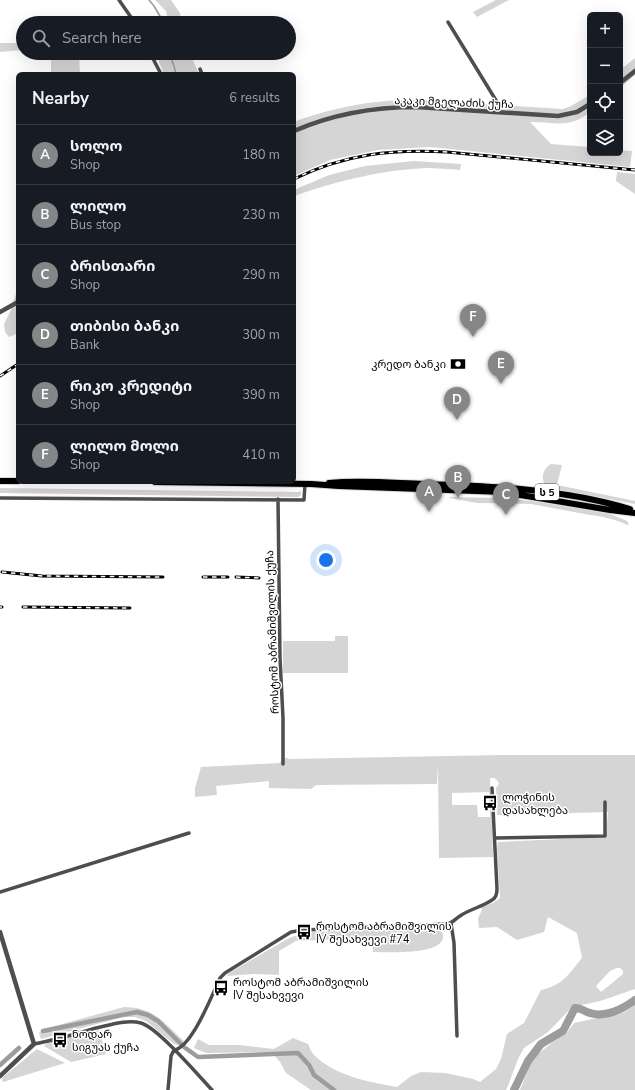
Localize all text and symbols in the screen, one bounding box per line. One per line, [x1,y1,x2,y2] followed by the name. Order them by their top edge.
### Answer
[587,12,623,156] map controls
[587,12,623,48] button: +
[16,16,296,60] search box
[30,27,52,49] icon: search
[62,28,142,48] text: Search here
[587,48,623,84] button: −
[587,84,623,120] button: locate
[32,87,89,110] text: Nearby
[229,89,280,107] text: 6 results
[394,93,514,112] street label: აკაკი მგელაძის ქუჩა
[587,120,623,156] button: layers
[70,136,122,156] text: სოლო
[40,146,50,164] text: A
[242,146,280,164] text: 180 m
[70,156,100,174] text: Shop
[70,196,126,216] text: ლილო
[41,206,49,224] text: B
[242,206,280,224] text: 230 m
[70,216,121,234] text: Bus stop
[70,256,155,276] text: ბრისთარი
[41,266,49,284] text: C
[242,266,280,284] text: 290 m
[70,276,100,294] text: Shop
[460,304,486,337] pin: F
[70,316,179,336] text: თიბისი ბანკი
[40,326,50,344] text: D
[242,326,280,344] text: 300 m
[70,336,100,354] text: Bank
[488,351,514,384] pin: E
[449,355,467,373] bank icon: კრედო ბანკი
[371,357,446,372] place label: კრედო ბანკი
[70,376,192,396] text: რიკო კრედიტი
[41,386,49,404] text: E
[242,386,280,404] text: 390 m
[444,387,470,420] pin: D
[70,396,100,414] text: Shop
[70,436,179,456] text: ლილო მოლი
[41,446,49,464] text: F
[242,446,280,464] text: 410 m
[70,456,100,474] text: Shop
[445,465,471,498] pin: B
[416,479,442,512] pin: A
[493,482,519,515] pin: C
[535,484,559,500] road number: ს 5
[262,550,283,714] street label: როსტომ აბრამიშვილის ქუჩა
[316,550,336,570] your location
[502,790,568,818] place label: ლოჭინის დასახლება
[481,794,499,812] bus stop icon: ლოჭინის დასახლება
[316,919,452,947] place label: როსტომ აბრამიშვილის IV შესახვევი #74
[295,923,313,941] bus stop icon: როსტომ აბრამიშვილის IV შესახვევი #74
[233,975,369,1003] place label: როსტომ აბრამიშვილის IV შესახვევი
[212,979,230,997] bus stop icon: როსტომ აბრამიშვილის IV შესახვევი
[72,1027,139,1055] place label: ნოდარ სიგუას ქუჩა
[51,1031,69,1049] bus stop icon: ნოდარ სიგუას ქუჩა

